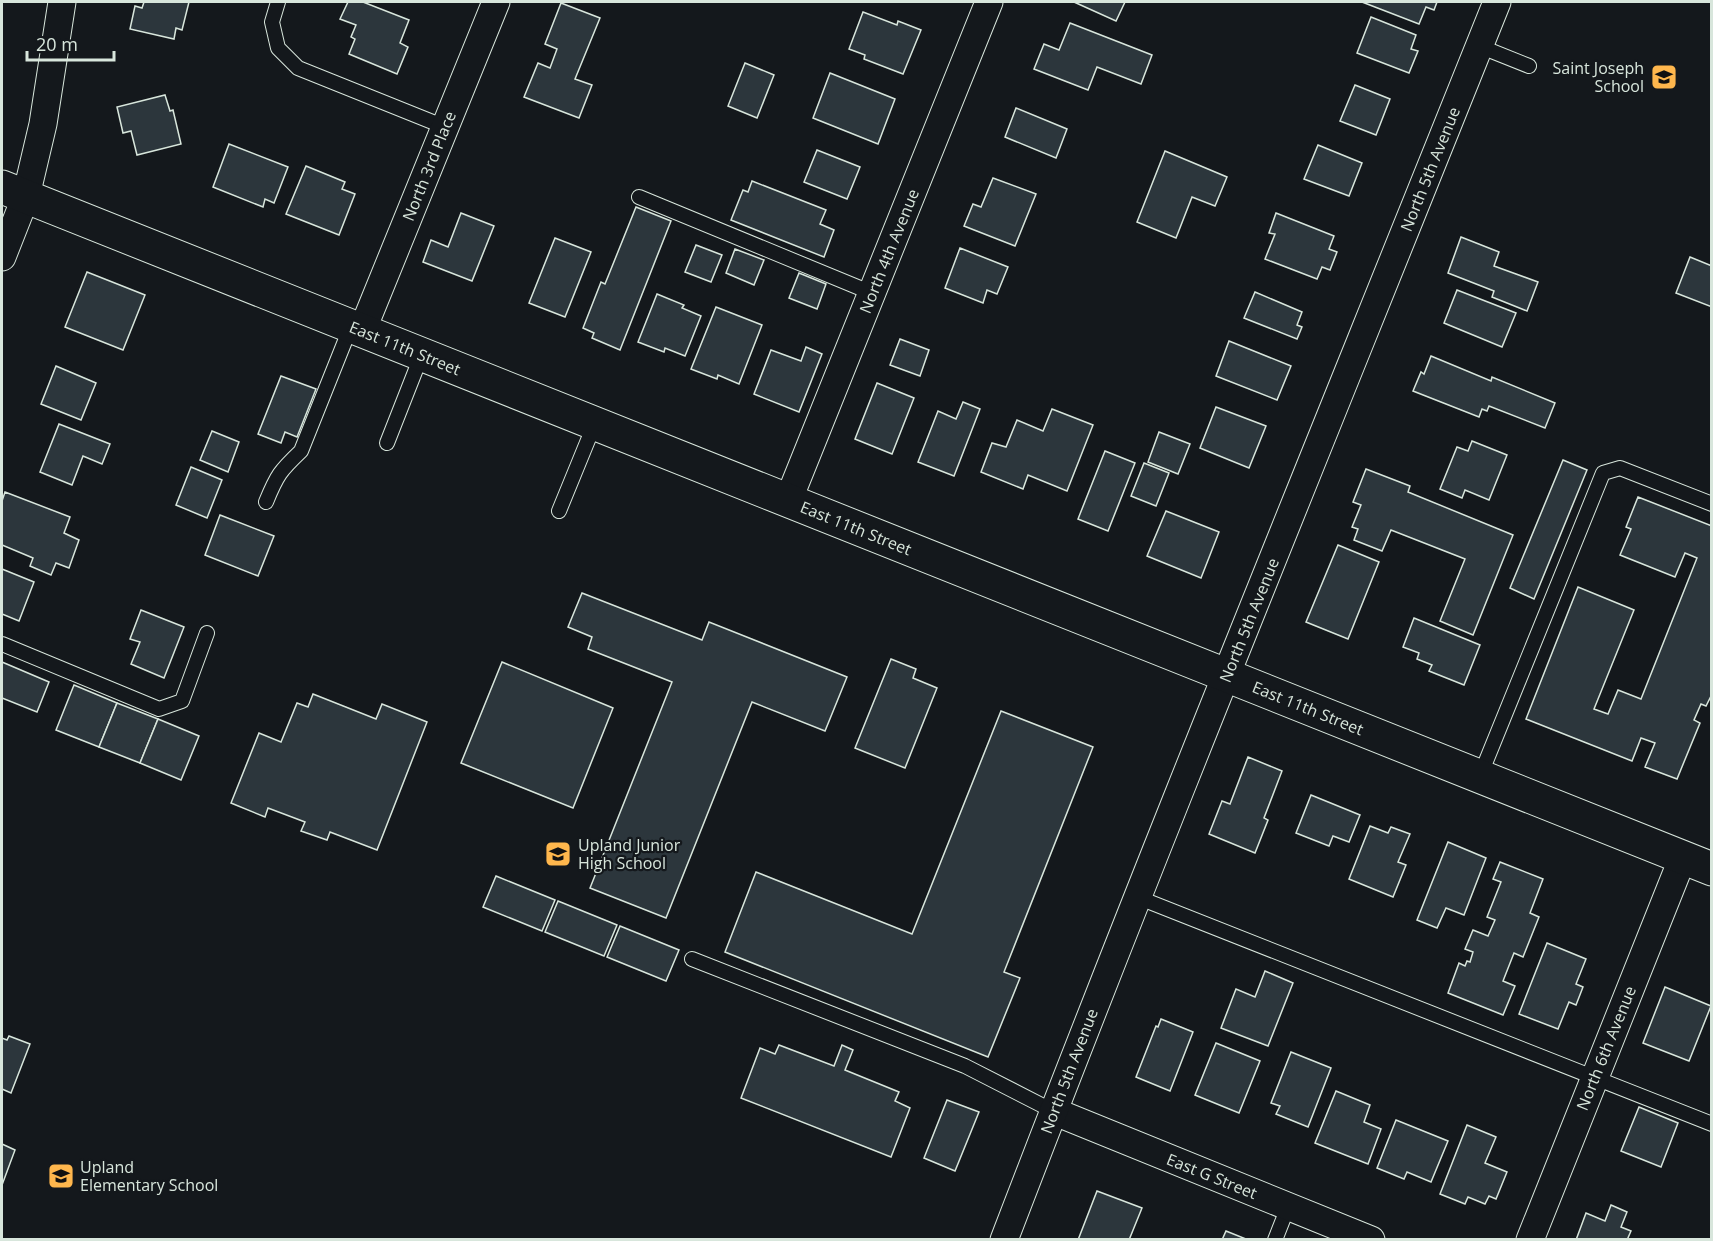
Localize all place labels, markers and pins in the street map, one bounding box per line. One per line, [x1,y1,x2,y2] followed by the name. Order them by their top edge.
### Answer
[1552,57,1644,97] place label: Saint Joseph School
[1649,62,1679,92] school or university icon: Saint Joseph School
[578,834,681,874] place label: Upland Junior High School
[543,839,573,869] school or university icon: Upland Junior High School
[80,1156,218,1196] place label: Upland Elementary School
[46,1161,76,1191] school or university icon: Upland Elementary School

